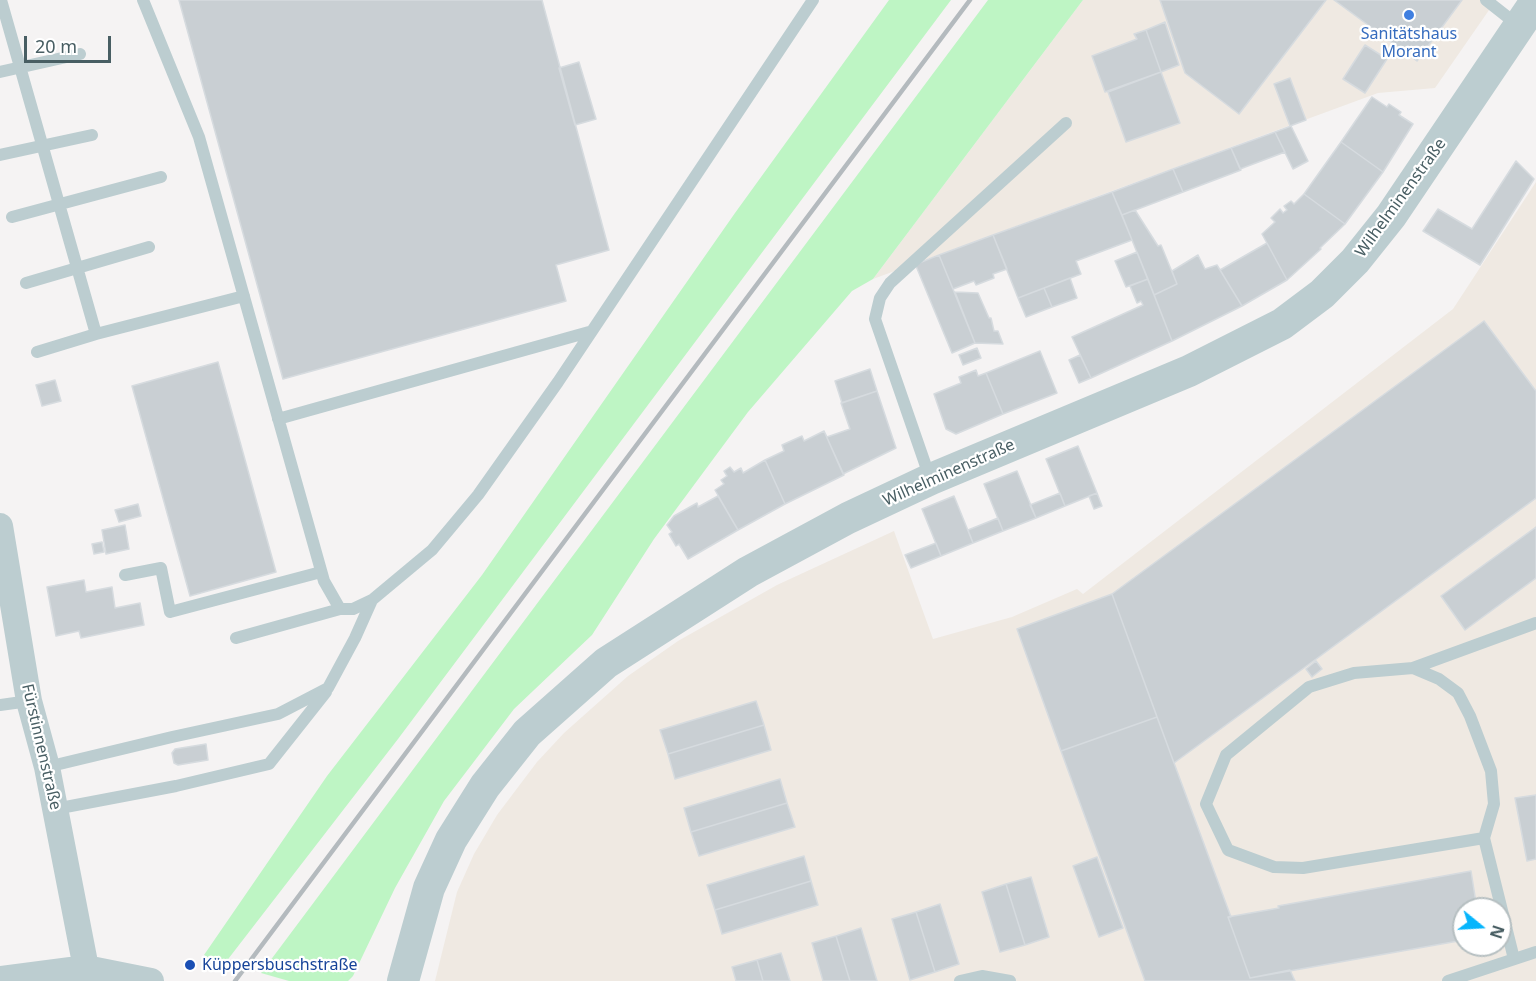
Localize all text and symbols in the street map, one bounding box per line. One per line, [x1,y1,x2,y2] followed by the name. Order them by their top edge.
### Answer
[1402,8,1416,22] marker: Sanitätshaus Morant
[27,24,114,62] scale bar
[1361,24,1457,62] place label: Sanitätshaus Morant
[35,34,77,58] text: 20 m
[1352,135,1450,261] street label: Wilhelminenstraße
[880,435,1018,511] street label: Wilhelminenstraße
[17,682,65,812] street label: Fürstinnenstraße
[1452,897,1512,957] north arrow
[1485,922,1510,942] text: N
[202,955,358,975] place label: Küppersbuschstraße
[183,958,197,972] marker: Küppersbuschstraße

